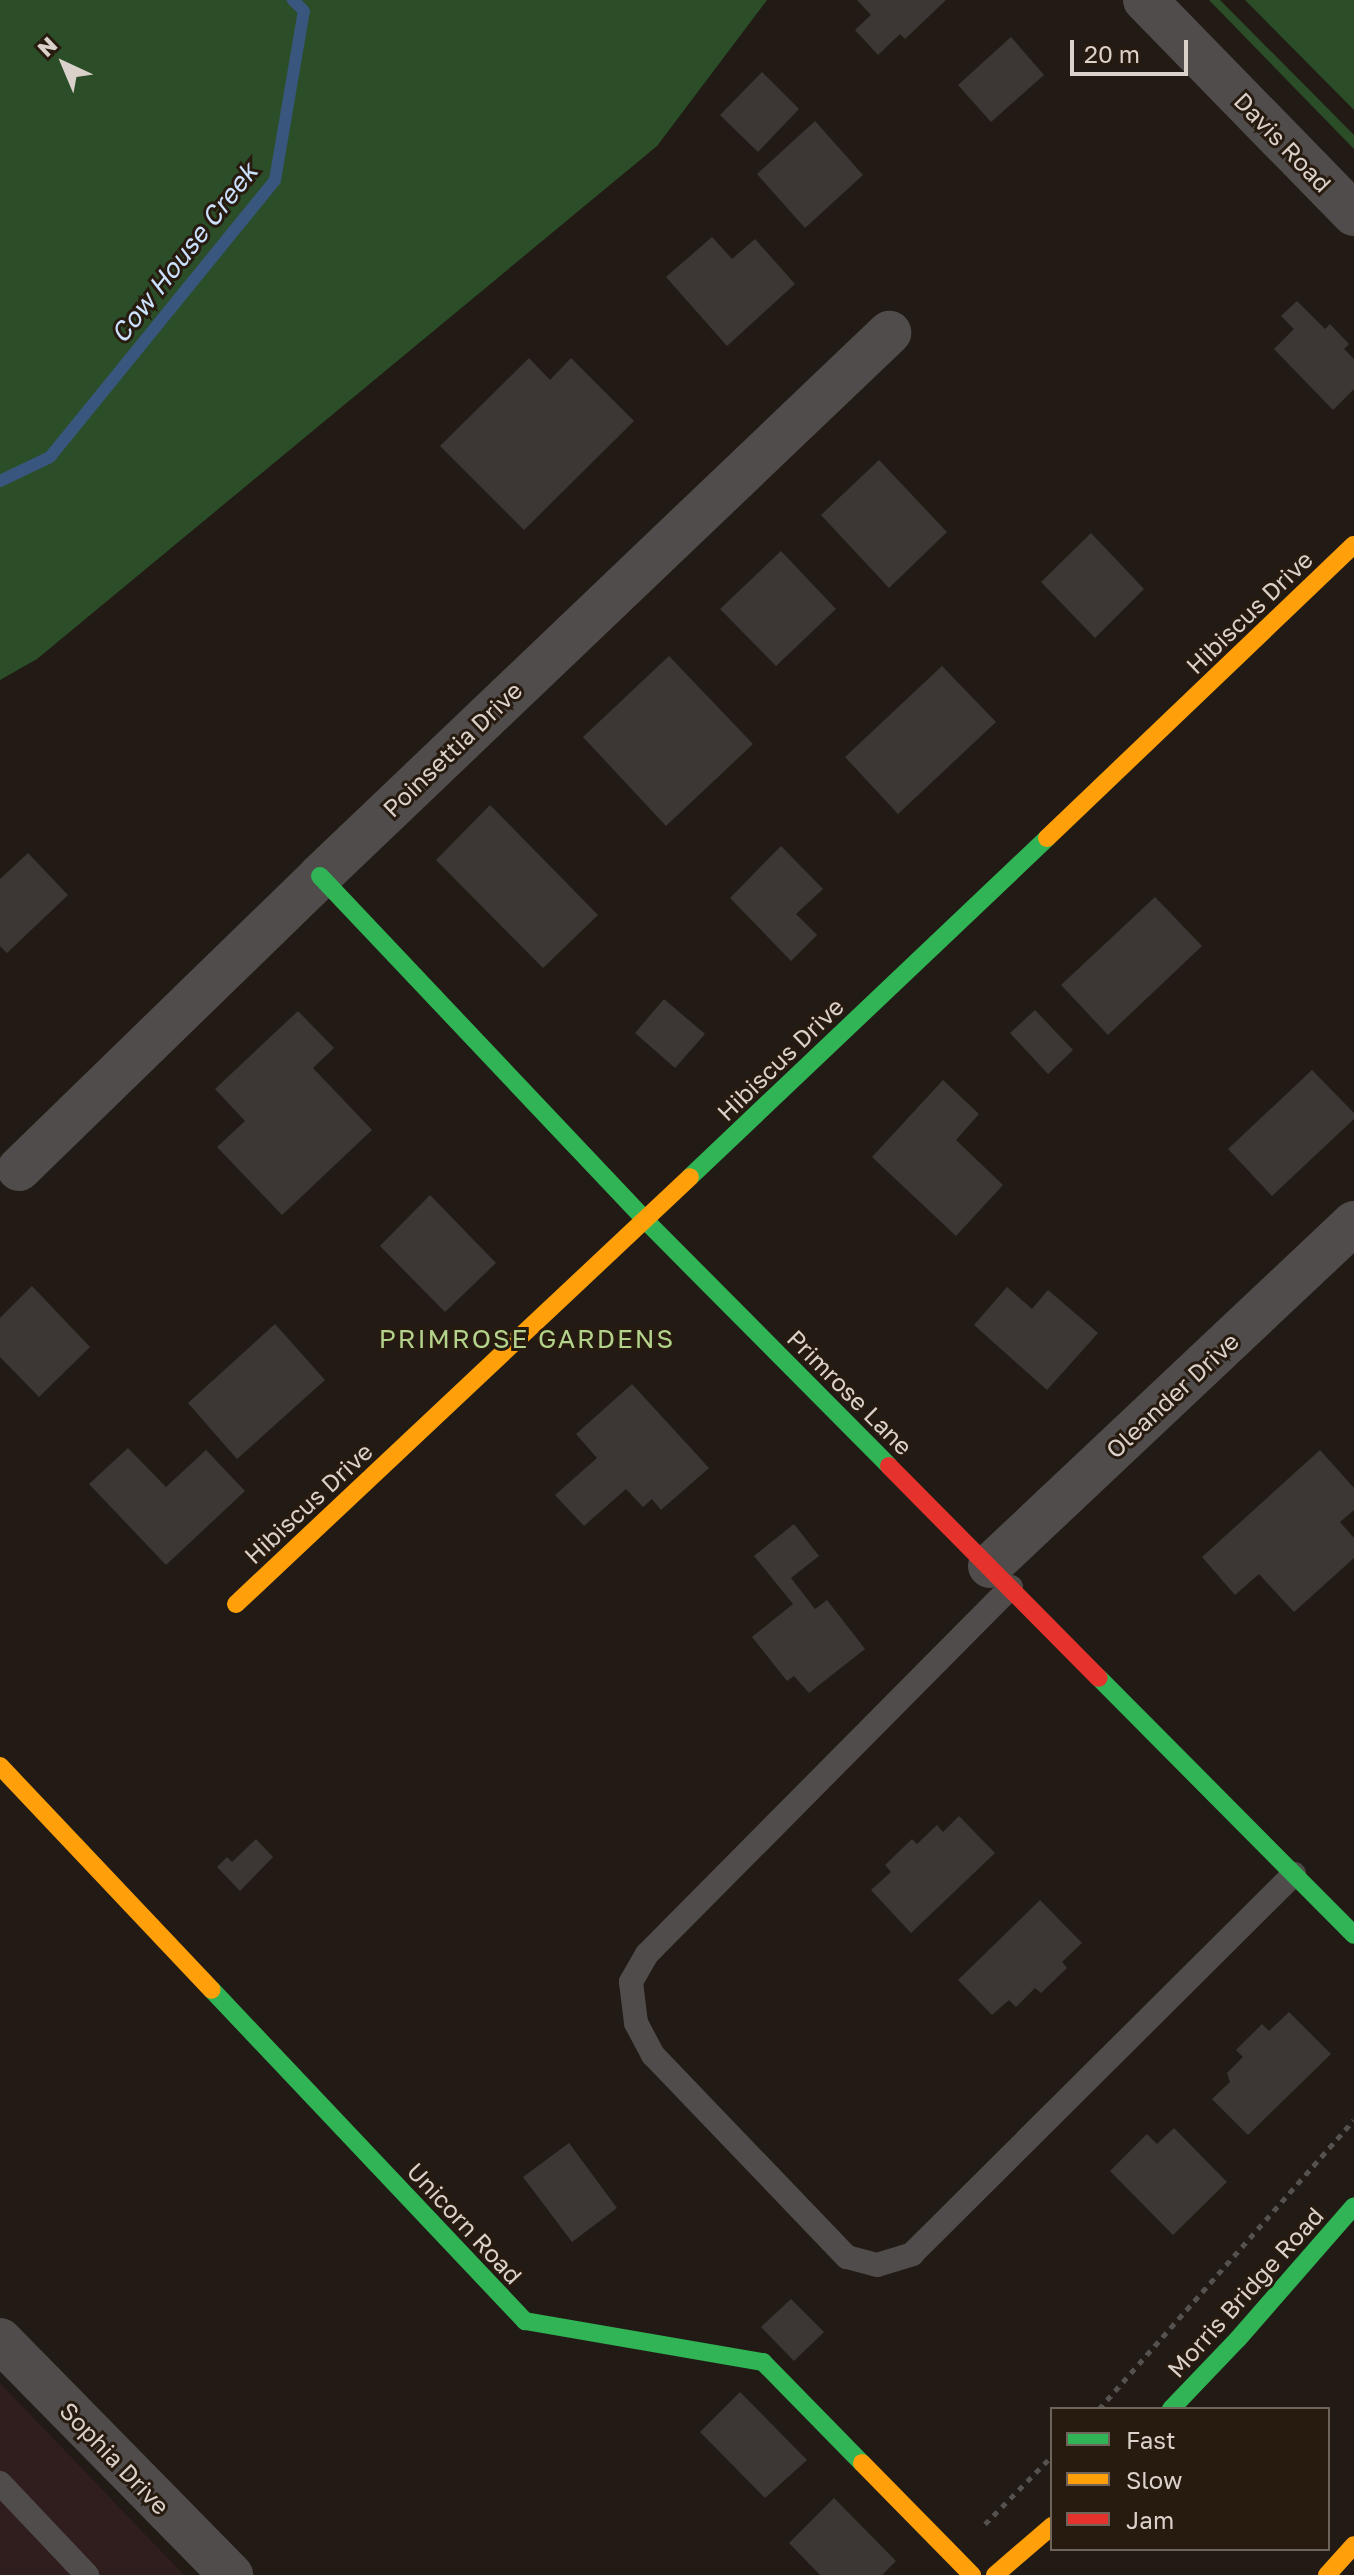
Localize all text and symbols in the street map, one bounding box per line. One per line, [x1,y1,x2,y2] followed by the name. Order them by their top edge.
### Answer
[24,24,104,104] north arrow
[1074,24,1192,74] scale bar
[32,31,62,62] text: N
[1084,39,1140,68] text: 20 m
[1228,86,1338,198] street label: Davis Road
[104,157,264,349] water label: Cow House Creek
[1180,545,1318,679] street label: Hibiscus Drive
[376,675,528,823] street label: Poinsettia Drive
[711,992,849,1126] street label: Hibiscus Drive
[379,1323,675,1355] district label: PRIMROSE GARDENS
[781,1323,919,1461] street label: Primrose Lane
[1100,1326,1244,1464] street label: Oleander Drive
[238,1436,378,1570] street label: Hibiscus Drive
[402,2156,528,2290] street label: Unicorn Road
[1161,2201,1329,2383] street label: Morris Bridge Road
[54,2396,176,2520] street label: Sophia Drive
[1050,2407,1330,2551] legend
[1126,2425,1176,2454] text: Fast
[1126,2465,1182,2494] text: Slow
[1126,2505,1174,2534] text: Jam

